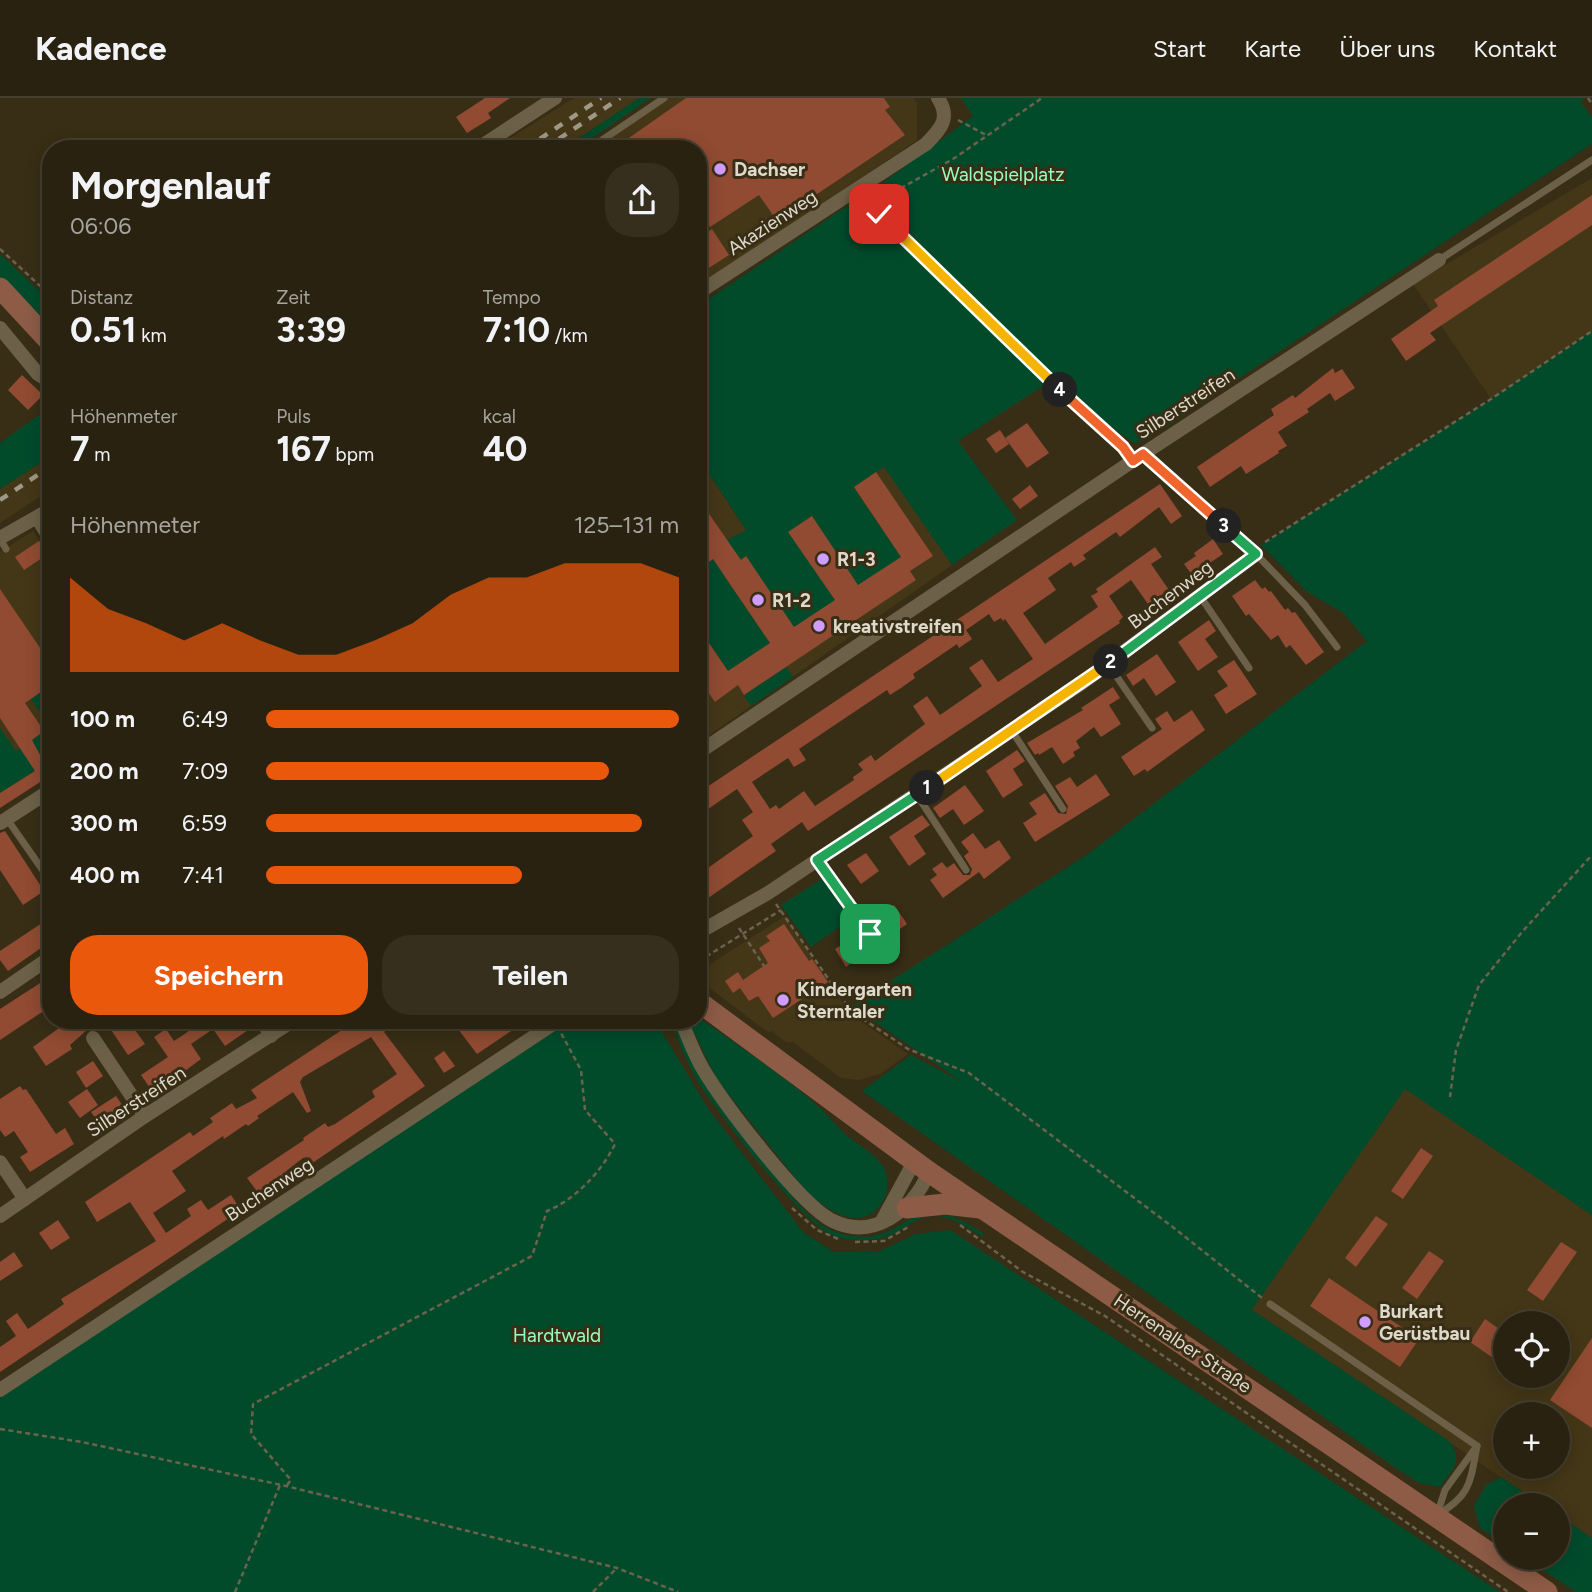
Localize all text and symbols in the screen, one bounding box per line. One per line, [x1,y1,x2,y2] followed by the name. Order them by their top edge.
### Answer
[35,29,167,68] text: Kadence
[1153,34,1206,63] text: Start
[1244,34,1301,63] text: Karte
[1339,34,1435,63] text: Über uns
[1473,34,1557,63] text: Kontakt
[734,158,805,181] place label: Dachser
[712,161,728,177] marker: Dachser
[70,163,271,209] text: Morgenlauf
[605,163,679,237] button: share
[941,163,1065,186] park label: Waldspielplatz
[849,184,909,244] pin
[723,185,821,260] street label: Akazienweg
[860,195,898,233] icon: check
[70,212,131,240] text: 06:06
[70,286,133,309] text: Distanz
[276,286,310,309] text: Zeit
[483,286,541,309] text: Tempo
[70,309,136,351] text: 0.51
[276,309,346,351] text: 3:39
[483,309,550,351] text: 7:10
[136,324,167,347] text: km
[550,324,588,347] text: /km
[1131,363,1239,444] street label: Silberstreifen
[1042,372,1078,408] pin: 4
[1053,378,1066,401] text: 4
[70,405,177,428] text: Höhenmeter
[276,405,311,428] text: Puls
[483,405,516,428] text: kcal
[70,428,89,470] text: 7
[276,428,331,470] text: 167
[483,428,528,470] text: 40
[89,443,110,466] text: m
[331,443,374,466] text: bpm
[1206,508,1242,544] pin: 3
[70,511,200,539] text: Höhenmeter
[574,511,679,539] text: 125–131 m
[1218,514,1229,537] text: 3
[837,548,876,571] place label: R1-3
[815,551,831,567] marker: R1-3
[1123,555,1217,634] street label: Buchenweg
[772,589,811,612] place label: R1-2
[750,592,766,608] marker: R1-2
[833,615,962,638] place label: kreativstreifen
[811,618,827,634] marker: kreativstreifen
[1094,644,1128,680] pin: 2
[1105,650,1116,673] text: 2
[70,705,135,733] text: 100 m
[182,705,228,733] text: 6:49
[70,757,139,785] text: 200 m
[182,757,228,785] text: 7:09
[909,770,944,806] pin: 1
[922,776,931,799] text: 1
[70,809,138,837] text: 300 m
[182,809,227,837] text: 6:59
[70,861,140,889] text: 400 m
[182,861,224,889] text: 7:41
[840,904,900,964] pin
[851,915,889,953] icon: arrive
[70,935,368,1015] button: Speichern
[382,935,679,1015] button: Teilen
[797,978,912,1023] place label: Kindergarten Sterntaler
[775,992,791,1008] marker: Kindergarten Sterntaler
[82,1061,190,1142] street label: Silberstreifen
[221,1153,318,1226] street label: Buchenweg
[1110,1289,1256,1398] street label: Herrenalber Straße
[1379,1300,1470,1345] place label: Burkart Gerüstbau
[1493,1311,1570,1570] map controls
[1493,1311,1570,1388] button: locate
[1357,1314,1373,1330] marker: Burkart Gerüstbau
[513,1324,601,1347] park label: Hardtwald
[1493,1402,1570,1479] button: +
[1493,1493,1570,1570] button: −

